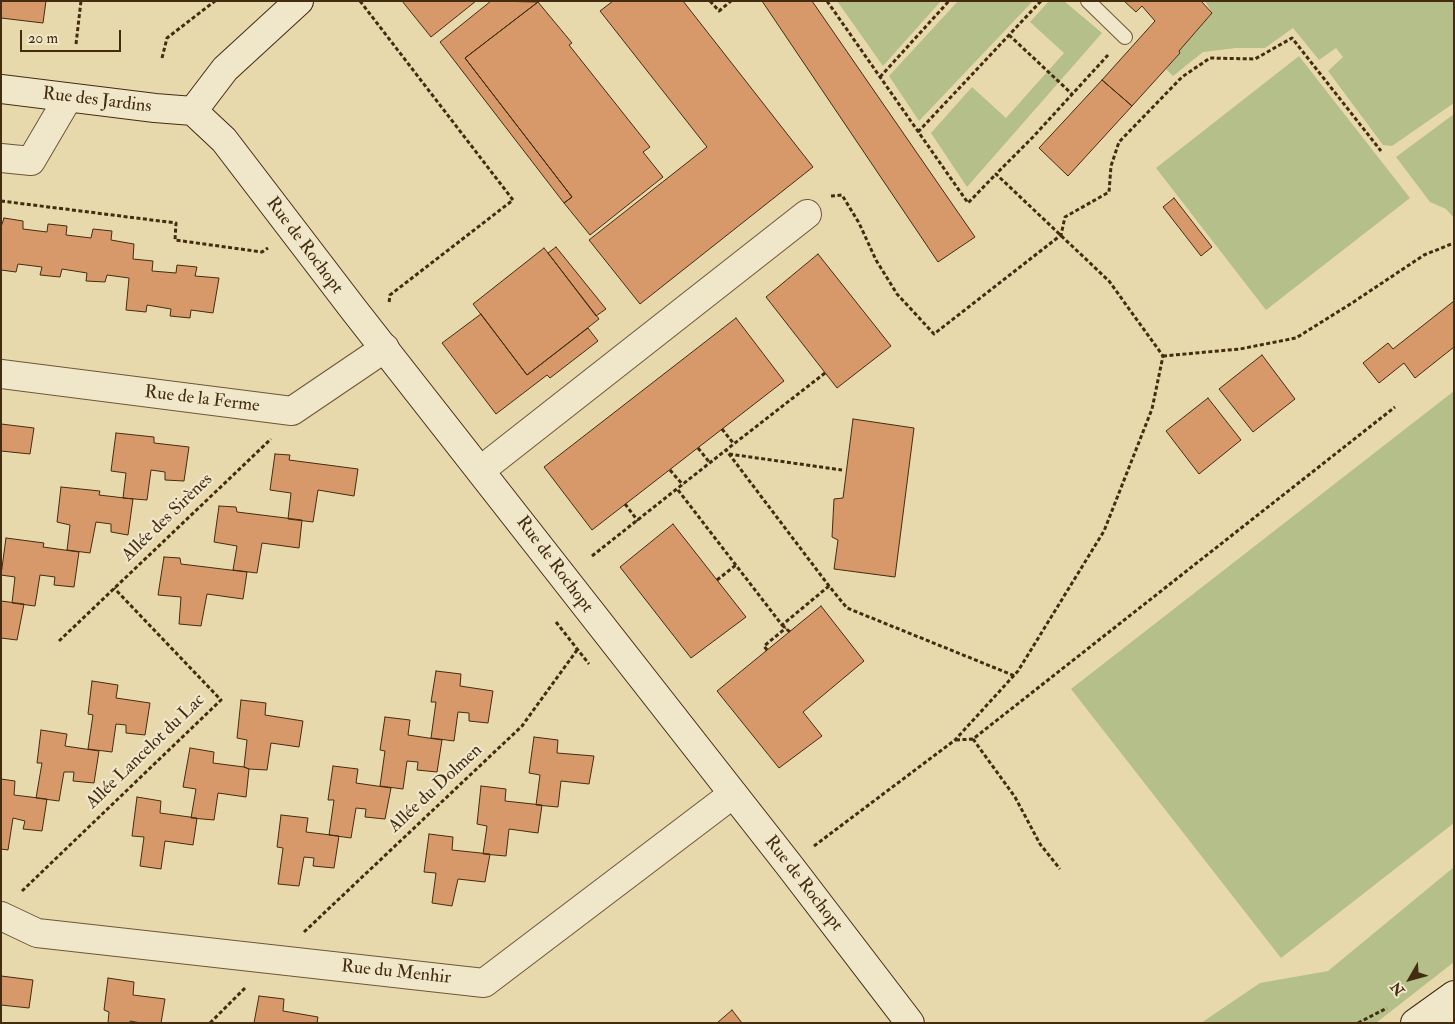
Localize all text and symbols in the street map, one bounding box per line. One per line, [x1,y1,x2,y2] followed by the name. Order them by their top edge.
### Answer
[22,20,124,52] scale bar
[28,29,58,48] text: 20 m
[41,84,153,118] street label: Rue des Jardins
[261,194,347,298] street label: Rue de Rochopt
[143,382,261,418] street label: Rue de la Ferme
[118,469,218,567] street label: Allée des Sirènes
[511,513,597,617] street label: Rue de Rochopt
[82,690,210,814] street label: Allée Lancelot du Lac
[385,740,487,838] street label: Allée du Dolmen
[759,832,847,936] street label: Rue de Rochopt
[1385,954,1435,1004] north arrow
[340,957,452,989] street label: Rue du Menhir
[1387,978,1408,999] text: N

